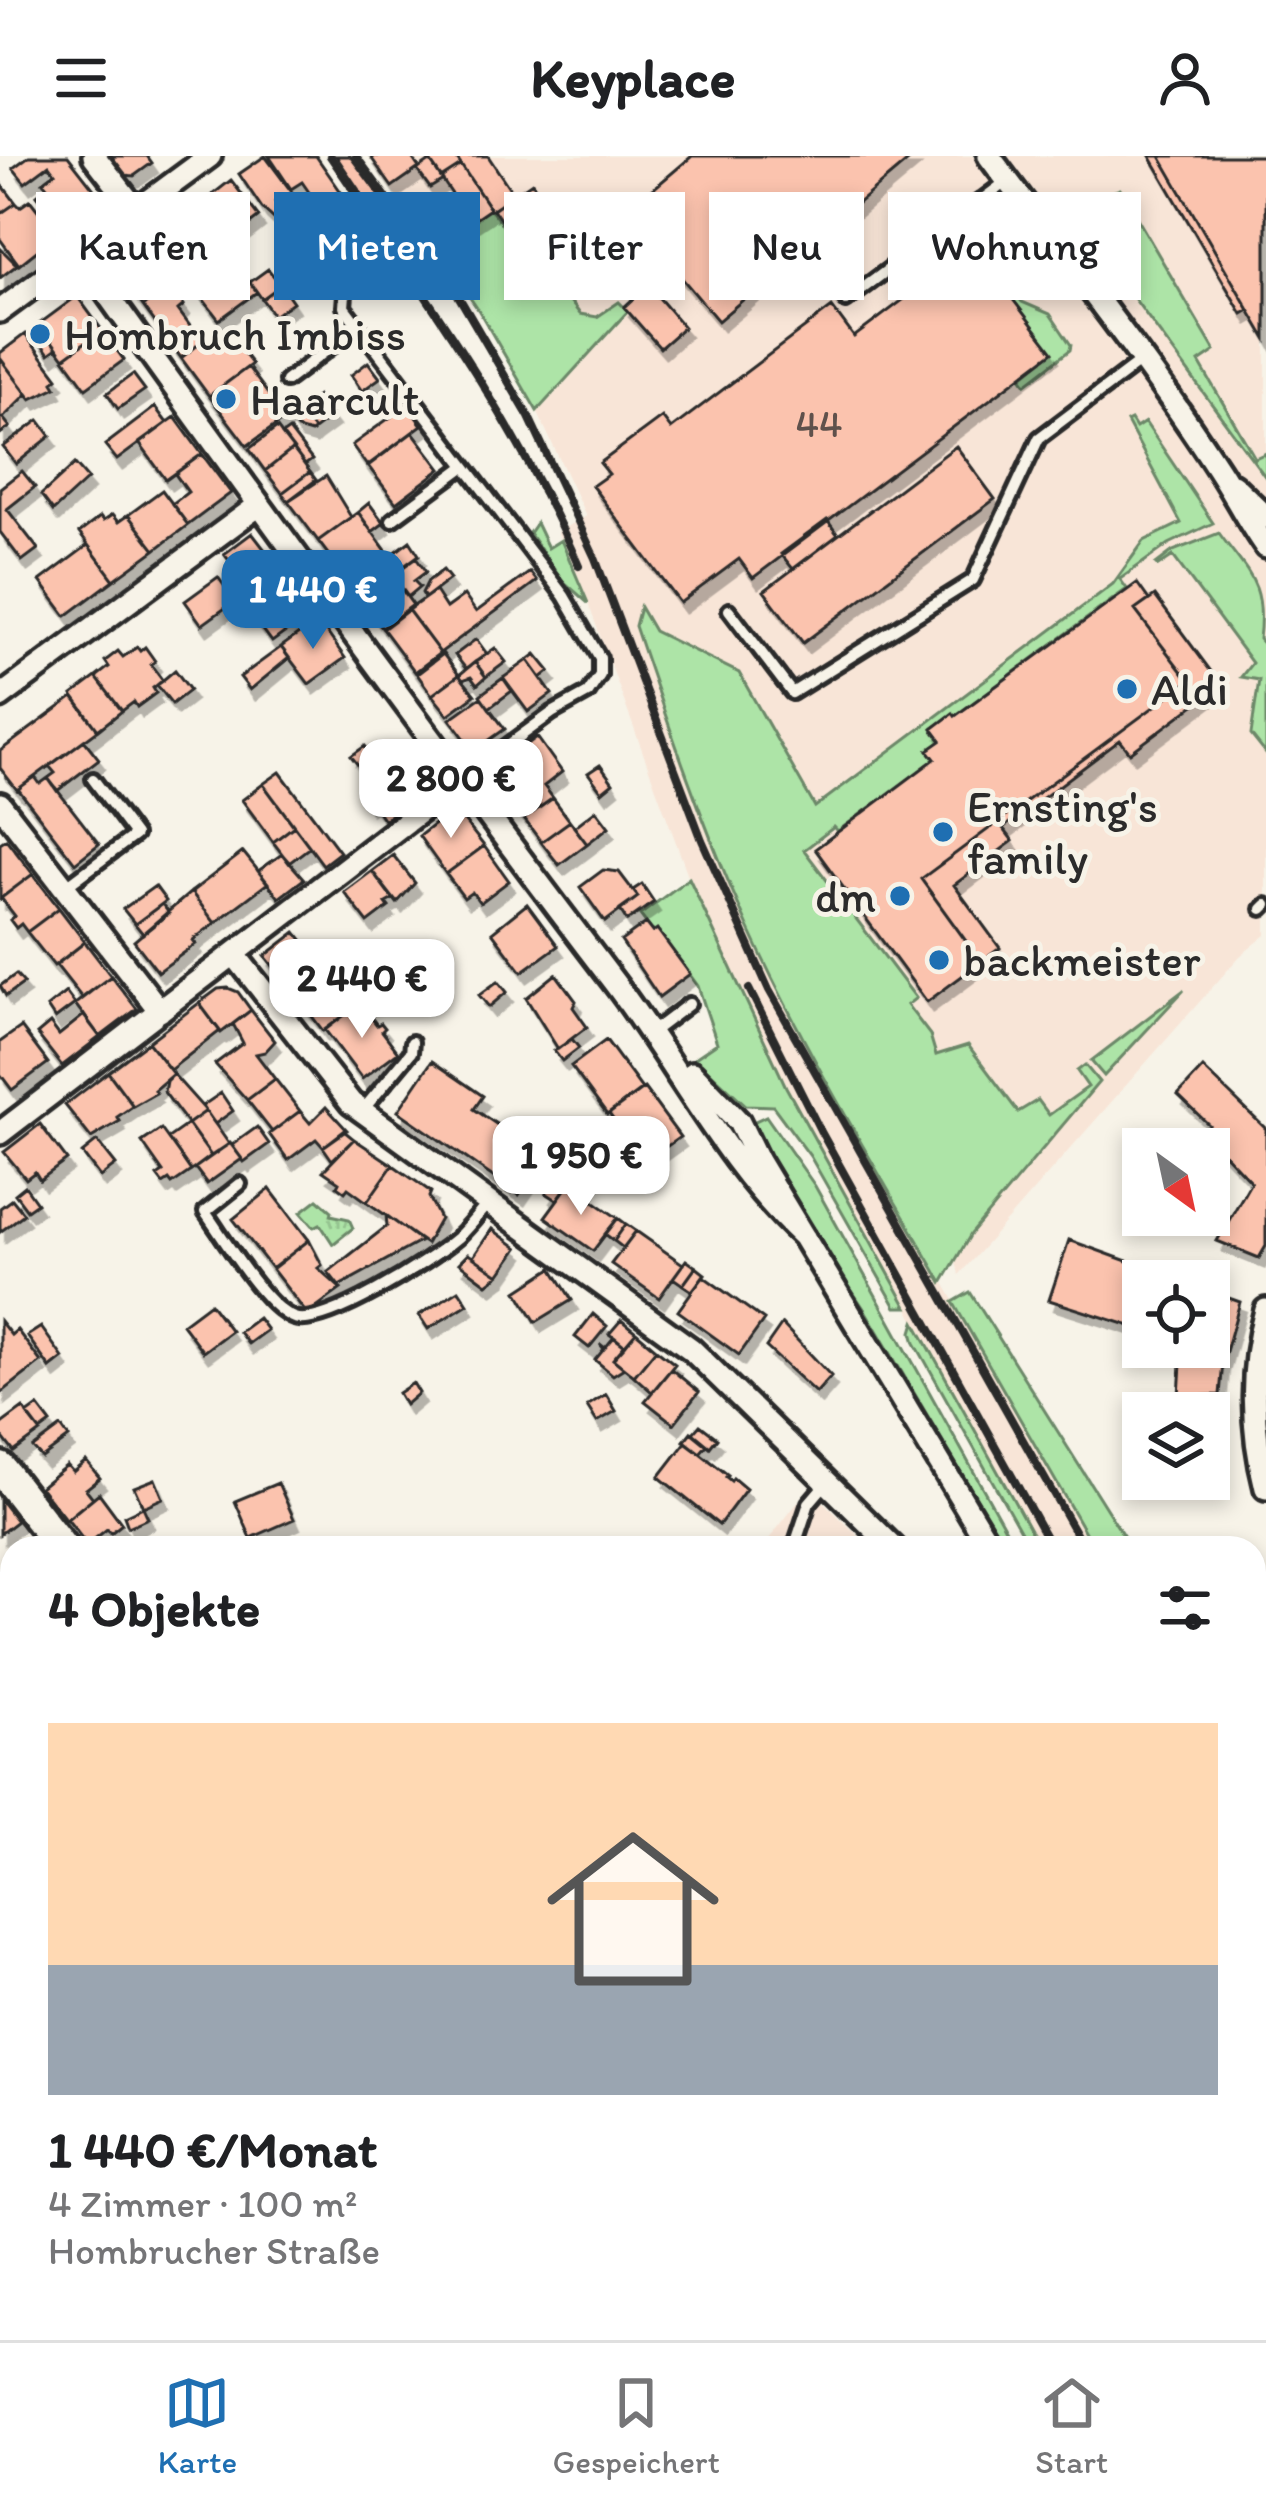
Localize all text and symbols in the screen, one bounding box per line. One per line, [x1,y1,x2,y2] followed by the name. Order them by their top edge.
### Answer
[48,45,114,111] icon: menu
[1152,45,1218,111] icon: person
[530,46,736,111] text: Keyplace
[36,192,250,300] chip: Kaufen
[274,192,480,300] chip: Mieten
[504,192,685,300] chip: Filter
[709,192,864,300] chip: Neu
[888,192,1141,300] chip: Wohnung
[64,307,406,361] place label: Hombruch Imbiss
[27,321,53,347] marker: Hombruch Imbiss
[250,372,420,426] place label: Haarcult
[213,386,239,412] marker: Haarcult
[796,400,842,447] house number: 44
[202,550,424,652] pin: 1 440 €
[249,565,377,612] text: 1 440 €
[1151,662,1228,716] place label: Aldi
[1114,676,1140,702] marker: Aldi
[340,739,562,841] pin: 2 800 €
[386,754,516,801] text: 2 800 €
[967,779,1158,885] place label: Ernsting's family
[930,819,956,845] marker: Ernsting's family
[815,869,876,923] place label: dm
[887,883,913,909] marker: dm
[963,933,1201,987] place label: backmeister
[251,939,473,1041] pin: 2 440 €
[926,947,952,973] marker: backmeister
[296,954,428,1001] text: 2 440 €
[470,1116,692,1218] pin: 1 950 €
[1122,1128,1230,1236] north arrow
[1122,1128,1230,1500] map controls
[520,1131,642,1178] text: 1 950 €
[1122,1260,1230,1368] button: locate
[1122,1392,1230,1500] button: layers
[1152,1575,1218,1641] icon: filters
[48,1578,260,1639] text: 4 Objekte
[525,1801,741,2017] icon: home
[48,2119,377,2180] text: 1 440 €/Monat
[48,2180,357,2227] text: 4 Zimmer · 100 m²
[48,2227,380,2274] text: Hombrucher Straße
[158,2370,237,2481] tab: Karte
[553,2370,720,2481] tab: Gespeichert
[1035,2370,1108,2481] tab: Start

